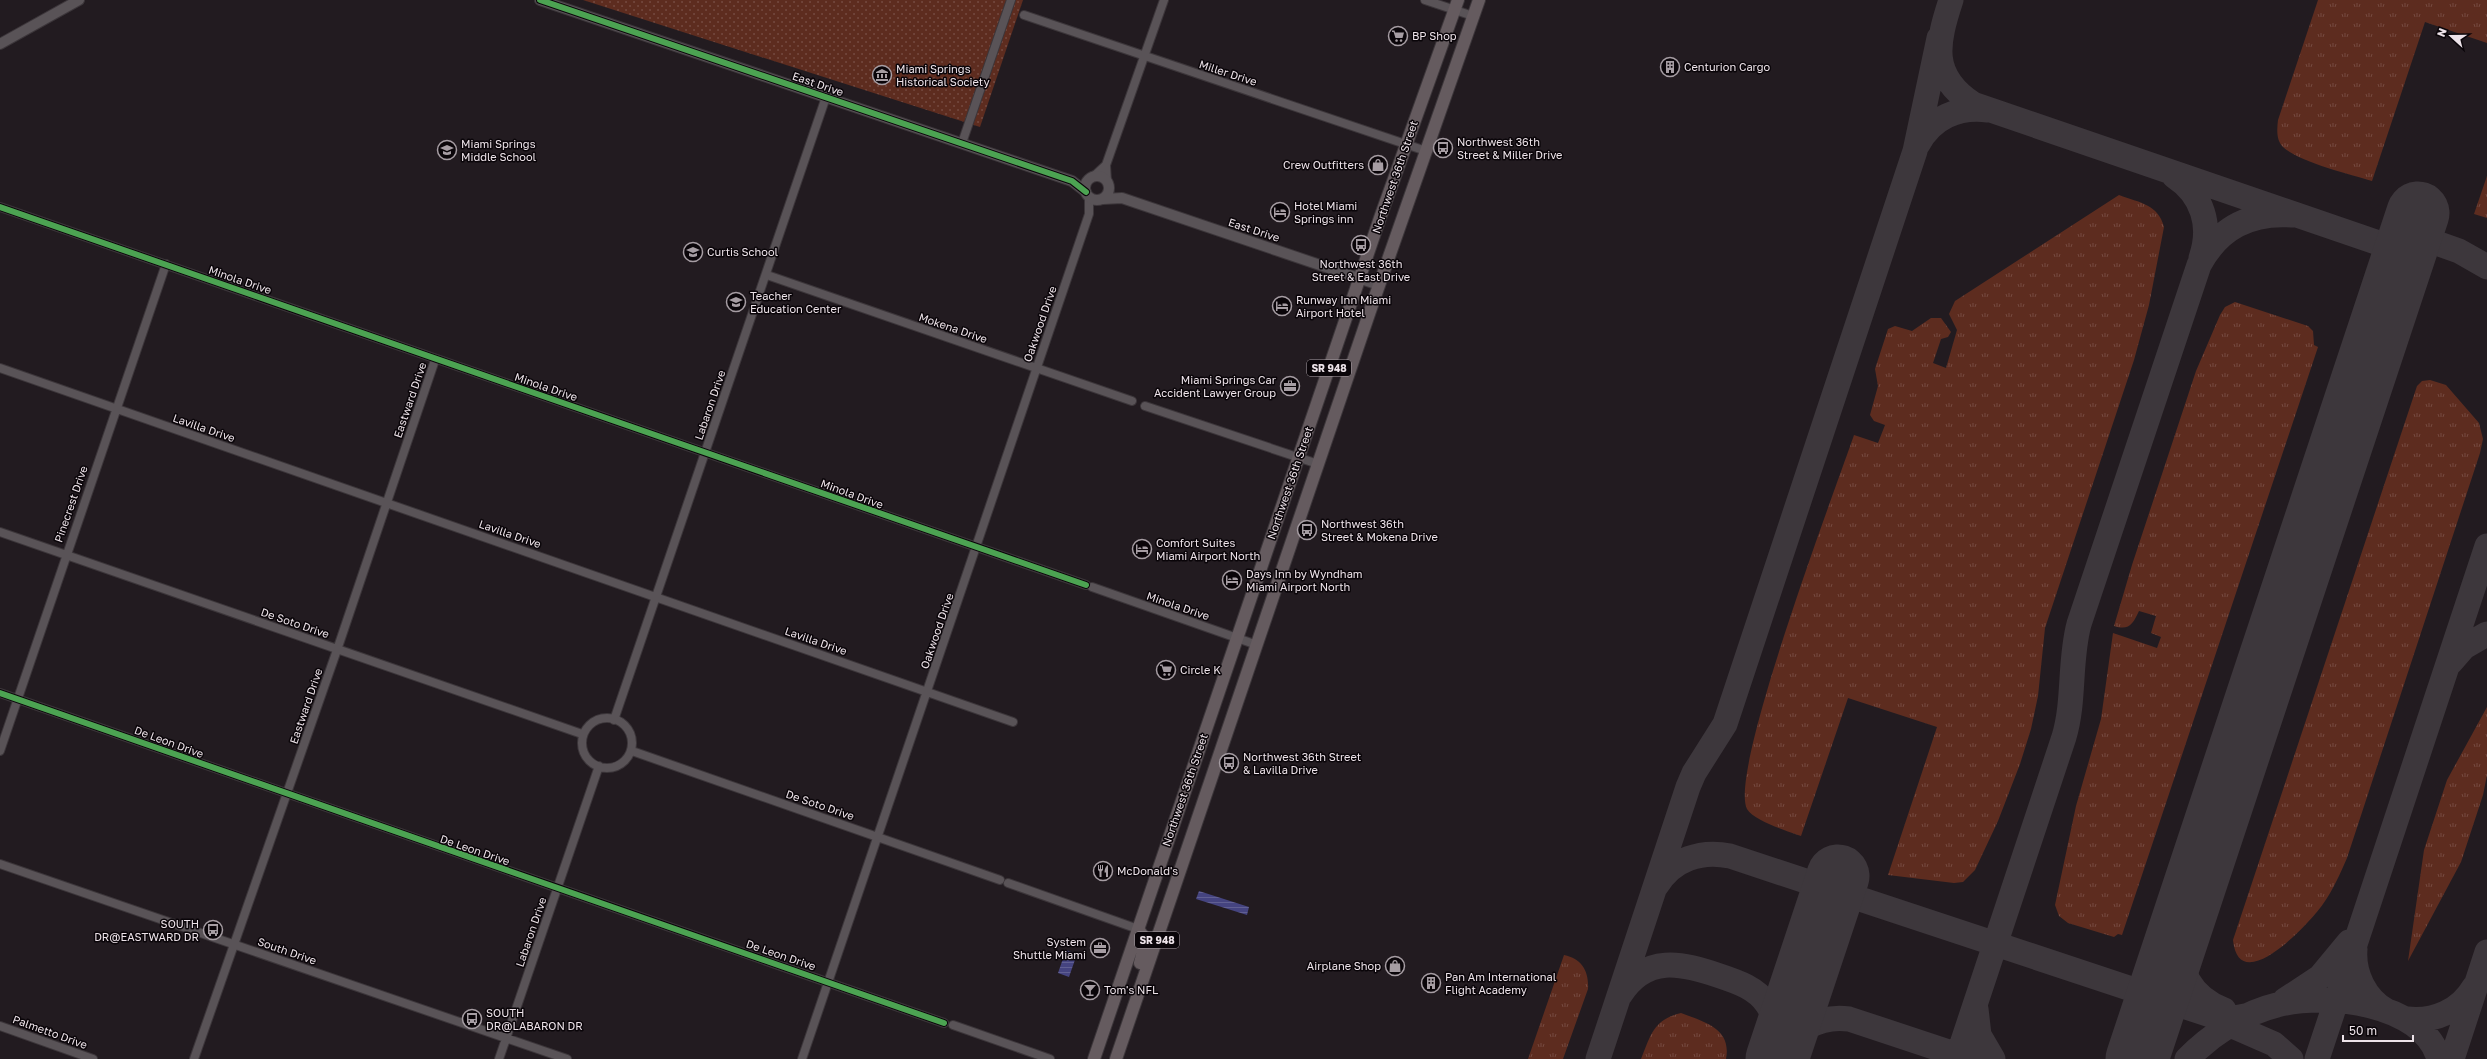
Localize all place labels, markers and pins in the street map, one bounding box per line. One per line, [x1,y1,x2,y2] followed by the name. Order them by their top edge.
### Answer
[1387,25,1409,47] supermarket icon: BP Shop
[1412,29,1457,42] place label: BP Shop
[1659,56,1681,78] building icon: Centurion Cargo
[1684,60,1771,73] place label: Centurion Cargo
[896,62,990,88] place label: Miami Springs Historical Society
[871,64,893,86] museum icon: Miami Springs Historical Society
[1457,135,1562,161] place label: Northwest 36th Street & Miller Drive
[461,137,536,163] place label: Miami Springs Middle School
[1432,137,1454,159] bus stop icon: Northwest 36th Street & Miller Drive
[436,139,458,161] school or university icon: Miami Springs Middle School
[1367,154,1389,176] shop icon: Crew Outfitters
[1283,158,1364,171] place label: Crew Outfitters
[1294,199,1357,225] place label: Hotel Miami Springs inn
[1269,201,1291,223] hotel icon: Hotel Miami Springs inn
[1350,234,1372,256] bus stop icon: Northwest 36th Street & East Drive
[682,241,704,263] school or university icon: Curtis School
[707,245,779,258] place label: Curtis School
[1312,257,1410,283] place label: Northwest 36th Street & East Drive
[750,289,842,315] place label: Teacher Education Center
[725,291,747,313] school or university icon: Teacher Education Center
[1296,293,1391,319] place label: Runway Inn Miami Airport Hotel
[1271,295,1293,317] hotel icon: Runway Inn Miami Airport Hotel
[1154,373,1277,399] place label: Miami Springs Car Accident Lawyer Group
[1279,375,1301,397] office icon: Miami Springs Car Accident Lawyer Group
[1321,517,1438,543] place label: Northwest 36th Street & Mokena Drive
[1296,519,1318,541] bus stop icon: Northwest 36th Street & Mokena Drive
[1156,536,1260,562] place label: Comfort Suites Miami Airport North
[1131,538,1153,560] hotel icon: Comfort Suites Miami Airport North
[1246,567,1363,593] place label: Days Inn by Wyndham Miami Airport North
[1221,569,1243,591] hotel icon: Days Inn by Wyndham Miami Airport North
[1155,659,1177,681] supermarket icon: Circle K
[1180,663,1221,676] place label: Circle K
[1243,750,1361,776] place label: Northwest 36th Street & Lavilla Drive
[1218,752,1240,774] bus stop icon: Northwest 36th Street & Lavilla Drive
[1092,860,1114,882] restaurant icon: McDonald's
[1117,864,1178,877] place label: McDonald's
[94,917,199,943] place label: SOUTH DR@EASTWARD DR
[202,919,224,941] bus stop icon: SOUTH DR@EASTWARD DR
[1013,935,1086,961] place label: System Shuttle Miami
[1089,937,1111,959] office icon: System Shuttle Miami
[1384,955,1406,977] shop icon: Airplane Shop
[1307,959,1381,972] place label: Airplane Shop
[1445,970,1557,996] place label: Pan Am International Flight Academy
[1420,972,1442,994] building icon: Pan Am International Flight Academy
[1079,979,1101,1001] bar icon: Tom's NFL
[1104,983,1159,996] place label: Tom's NFL
[486,1006,583,1032] place label: SOUTH DR@LABARON DR
[461,1008,483,1030] bus stop icon: SOUTH DR@LABARON DR

